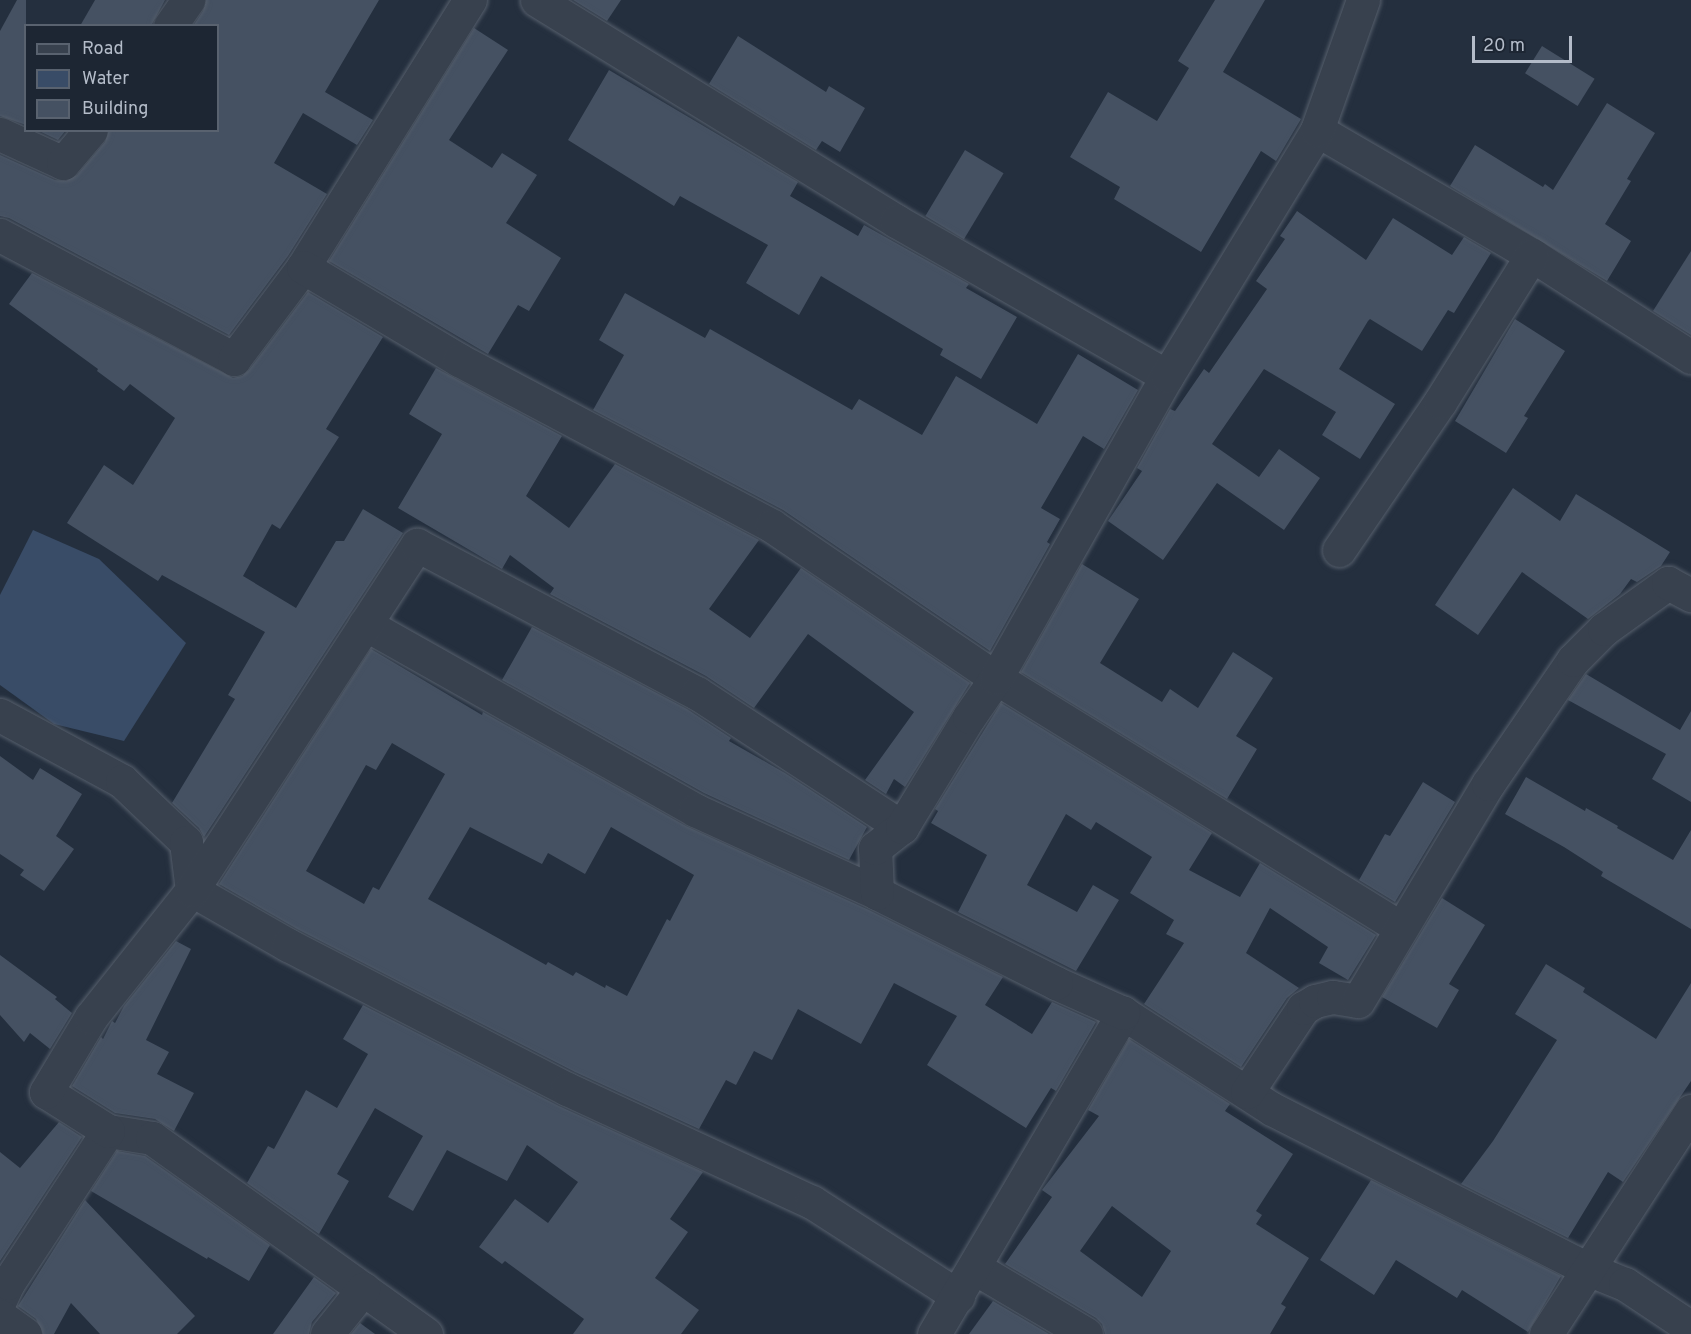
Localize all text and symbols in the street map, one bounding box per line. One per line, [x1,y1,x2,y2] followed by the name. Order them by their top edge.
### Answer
[24,24,219,132] legend
[1475,24,1576,62] scale bar
[1483,35,1525,58] text: 20 m
[82,38,124,61] text: Road
[82,68,129,91] text: Water
[82,98,148,121] text: Building

